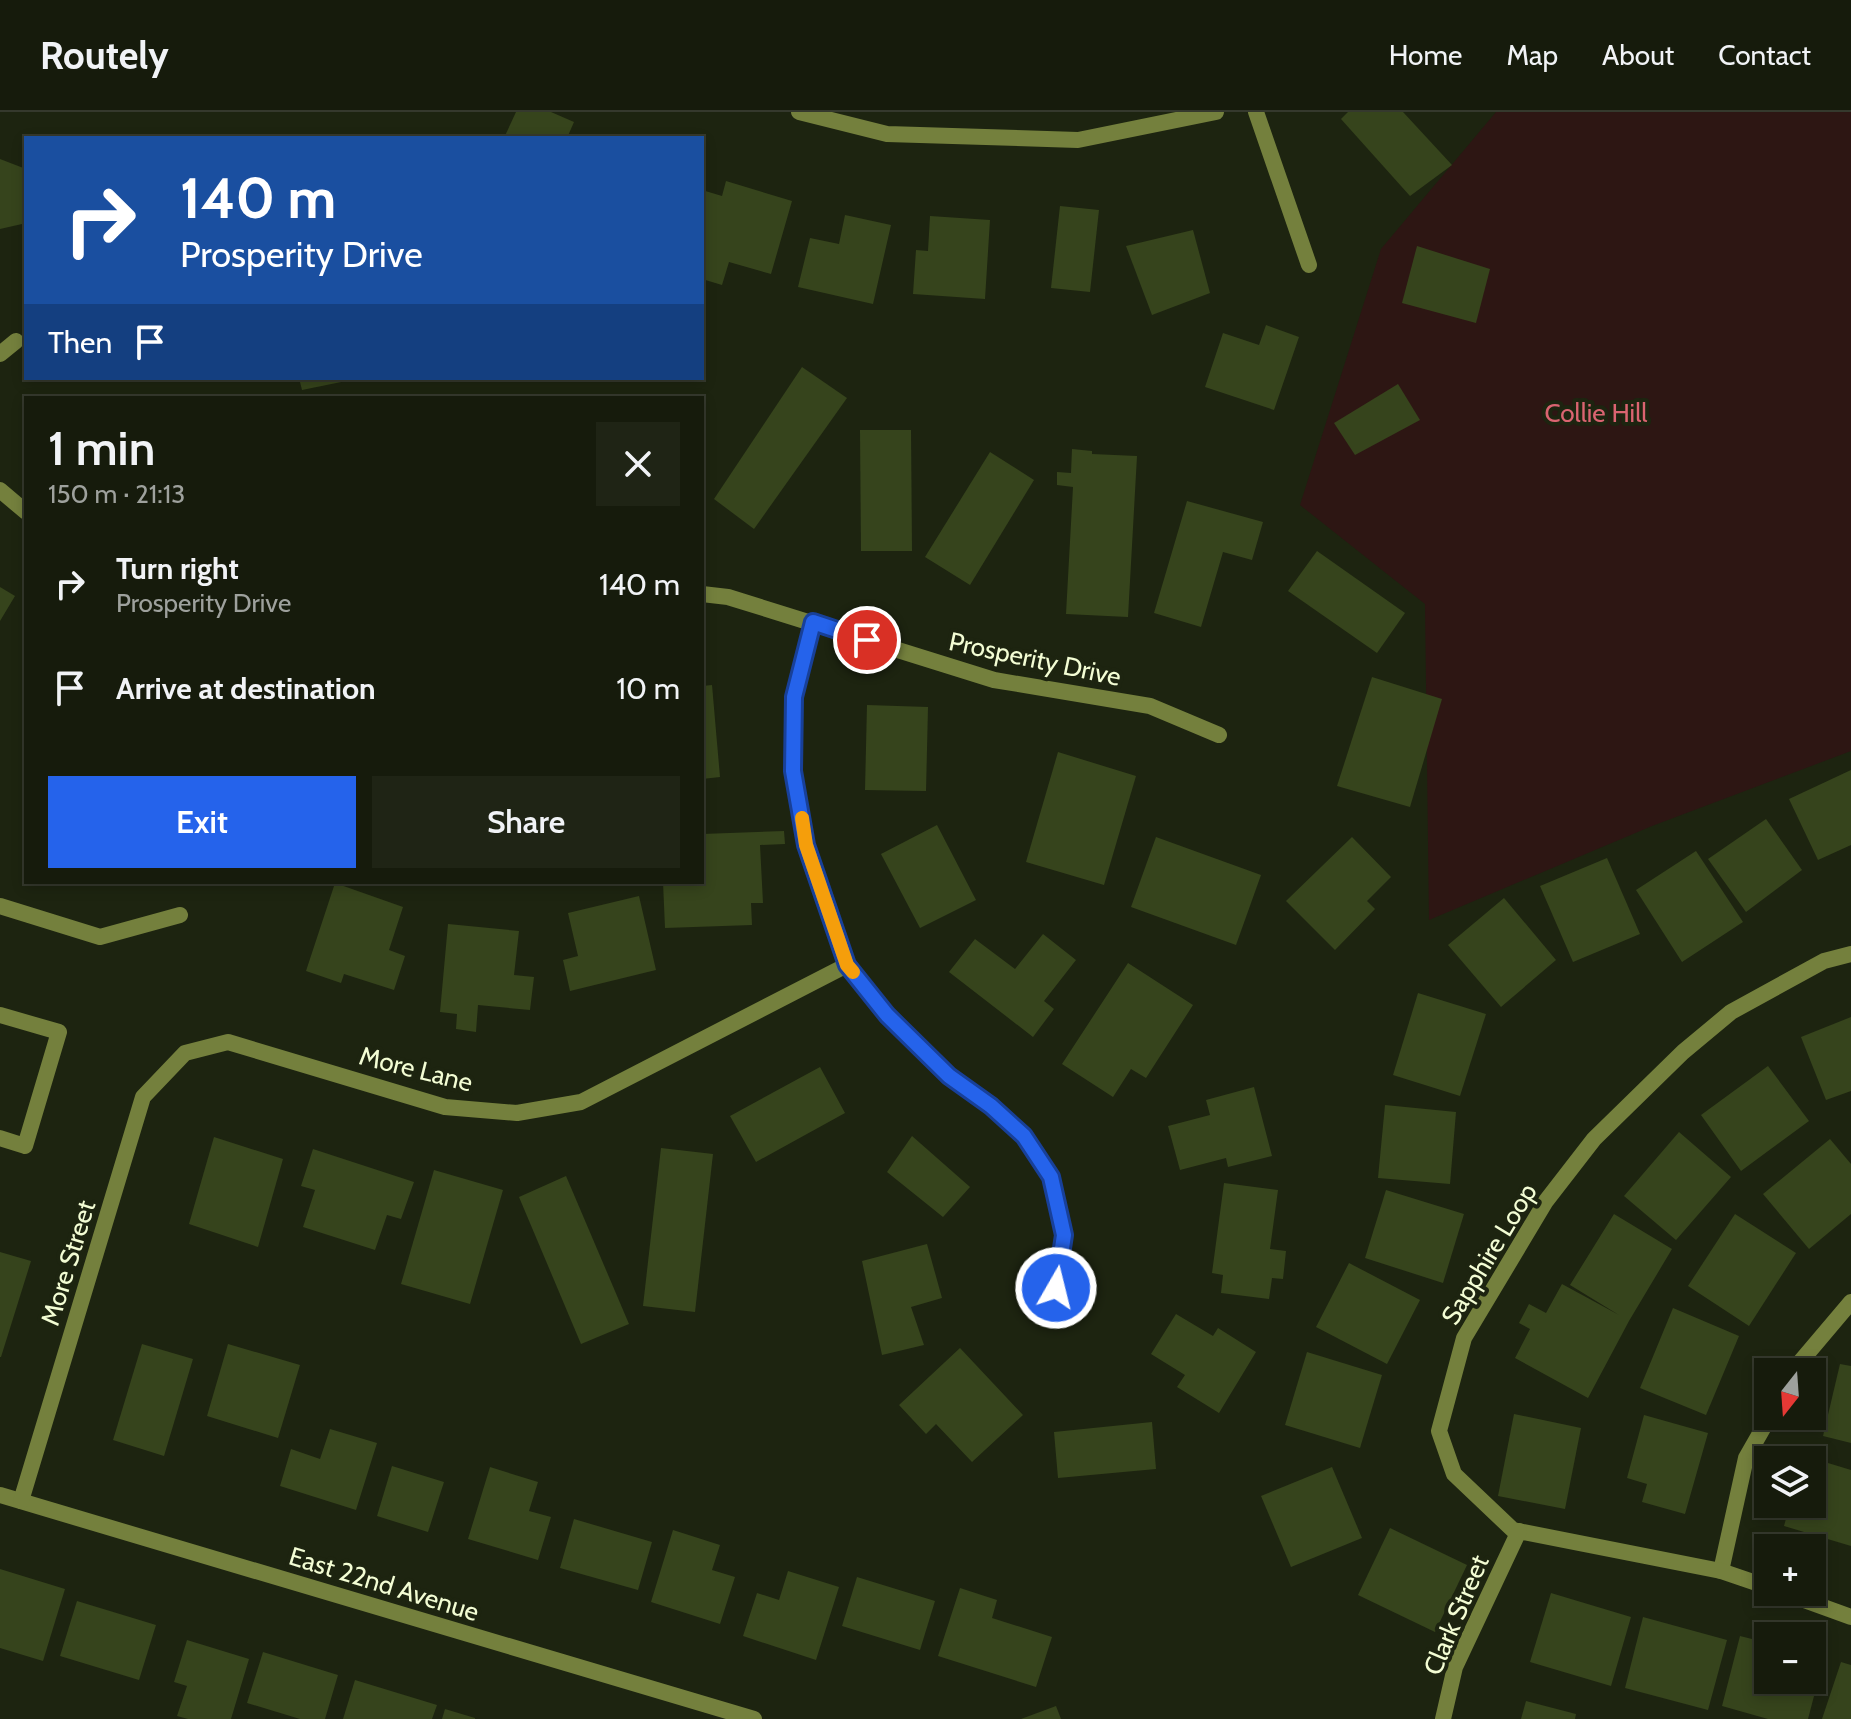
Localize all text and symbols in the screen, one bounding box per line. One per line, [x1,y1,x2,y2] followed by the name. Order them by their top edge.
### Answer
[40,32,169,79] text: Routely
[1389,38,1462,72] text: Home
[1506,38,1558,72] text: Map
[1602,38,1674,72] text: About
[1718,38,1811,72] text: Contact
[180,164,336,232] text: 140 m
[48,168,152,272] icon: right
[180,232,423,276] text: Prosperity Drive
[128,320,172,364] icon: arrive
[48,324,112,361] text: Then
[1545,397,1647,429] park label: Collie Hill
[48,419,155,477] text: 1 min
[596,422,680,506] button: close
[48,478,185,510] text: 150 m · 21:13
[116,550,239,587] text: Turn right
[48,562,92,606] icon: right
[599,566,680,603] text: 140 m
[116,587,291,619] text: Prosperity Drive
[833,606,901,674] pin
[845,618,889,662] icon: arrive
[946,625,1124,693] street label: Prosperity Drive
[48,666,92,710] icon: arrive
[116,670,376,707] text: Arrive at destination
[616,670,680,707] text: 10 m
[48,776,356,868] button: Exit
[372,776,680,868] button: Share
[356,1040,476,1098] street label: More Lane
[1434,1178,1544,1330] street label: Sapphire Loop
[34,1196,102,1329] street label: More Street
[1014,1246,1098,1330] position arrow
[1754,1358,1826,1430] north arrow
[1754,1358,1826,1694] map controls
[1754,1446,1826,1518] button: layers
[1754,1534,1826,1606] button: +
[285,1540,483,1628] street label: East 22nd Avenue
[1416,1550,1496,1680] street label: Clark Street
[1754,1622,1826,1694] button: −

